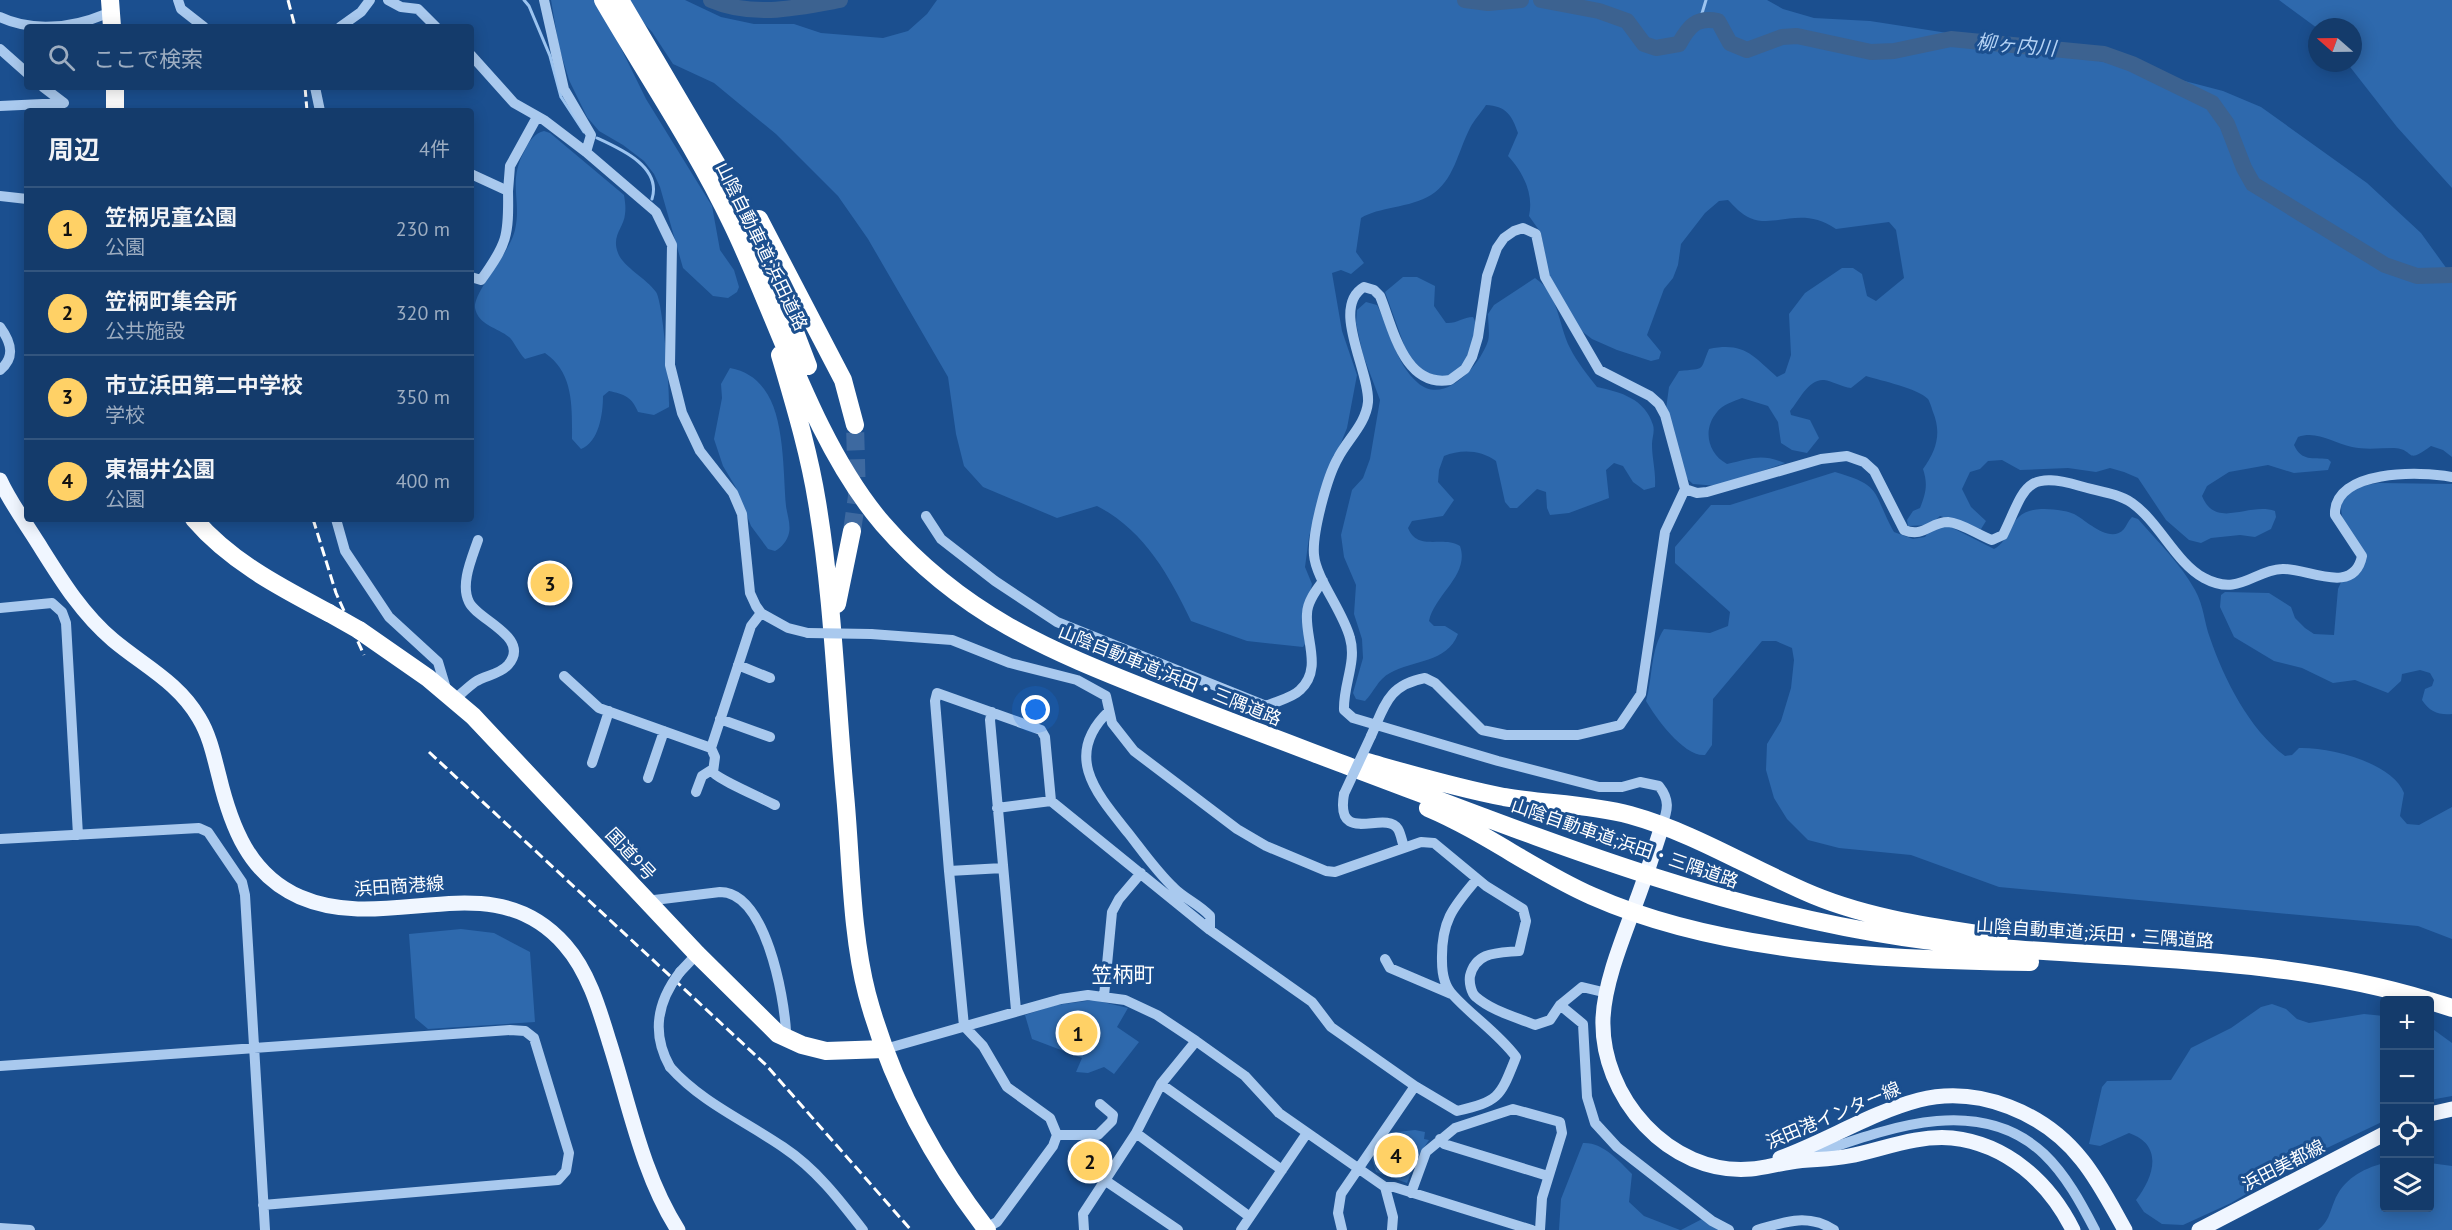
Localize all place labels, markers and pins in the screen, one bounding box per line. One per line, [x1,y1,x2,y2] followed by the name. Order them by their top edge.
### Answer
[530,560,570,606] pin: 3
[1058,1010,1098,1056] pin: 1
[1376,1132,1416,1178] pin: 4
[1070,1138,1110,1184] pin: 2

